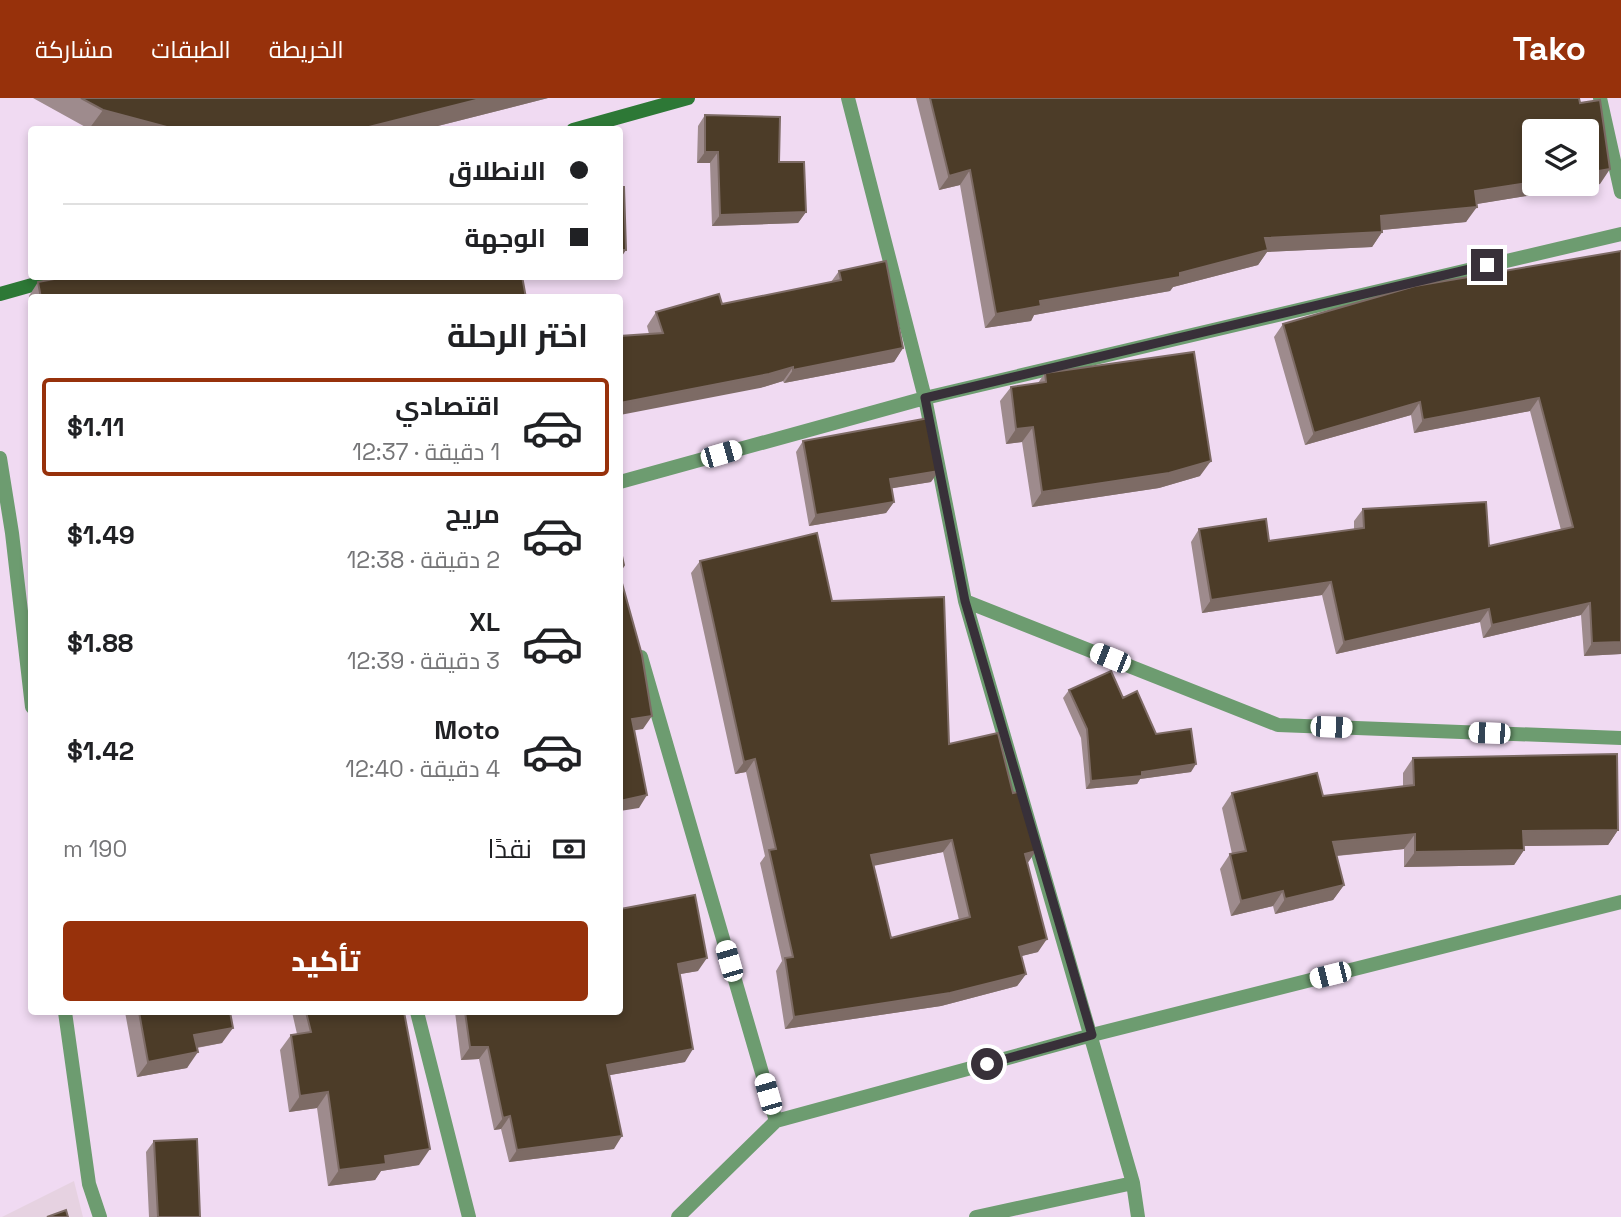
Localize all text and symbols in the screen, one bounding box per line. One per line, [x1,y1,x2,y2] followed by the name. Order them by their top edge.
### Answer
[1513,28,1586,70] text: Tako
[35,34,113,65] text: مشاركة
[151,34,231,65] text: الطبقات
[269,34,344,65] text: الخريطة
[1522,119,1599,196] map controls
[1522,119,1599,196] button: layers
[448,154,546,188] text: الانطلاق
[465,221,546,255] text: الوجهة
[1471,249,1503,281] route end
[447,316,588,356] text: اختر الرحلة
[395,389,500,423] text: اقتصادي
[521,396,584,459] icon: car
[67,410,124,444] text: $1.11
[352,437,500,467] text: 1 دقيقة · 12:37
[698,438,745,470] car
[445,497,500,531] text: مريح
[521,504,584,567] icon: car
[67,518,135,552] text: $1.49
[347,545,500,575] text: 2 دقيقة · 12:38
[469,605,500,639] text: XL
[521,612,584,675] icon: car
[67,626,133,660] text: $1.88
[1087,640,1134,676] car
[347,646,500,676] text: 3 دقيقة · 12:39
[434,713,500,747] text: Moto
[1310,716,1353,738] car
[521,720,584,783] icon: car
[1468,722,1511,744] car
[67,734,134,768] text: $1.42
[345,754,500,784] text: 4 دقيقة · 12:40
[550,830,588,868] icon: cash
[488,832,532,866] text: نقدًا
[63,834,127,864] text: 190 m
[63,921,588,1001] button: تأكيد
[714,938,745,984] car
[1308,960,1353,990] car
[971,1048,1003,1080] route start
[753,1071,784,1117] car

